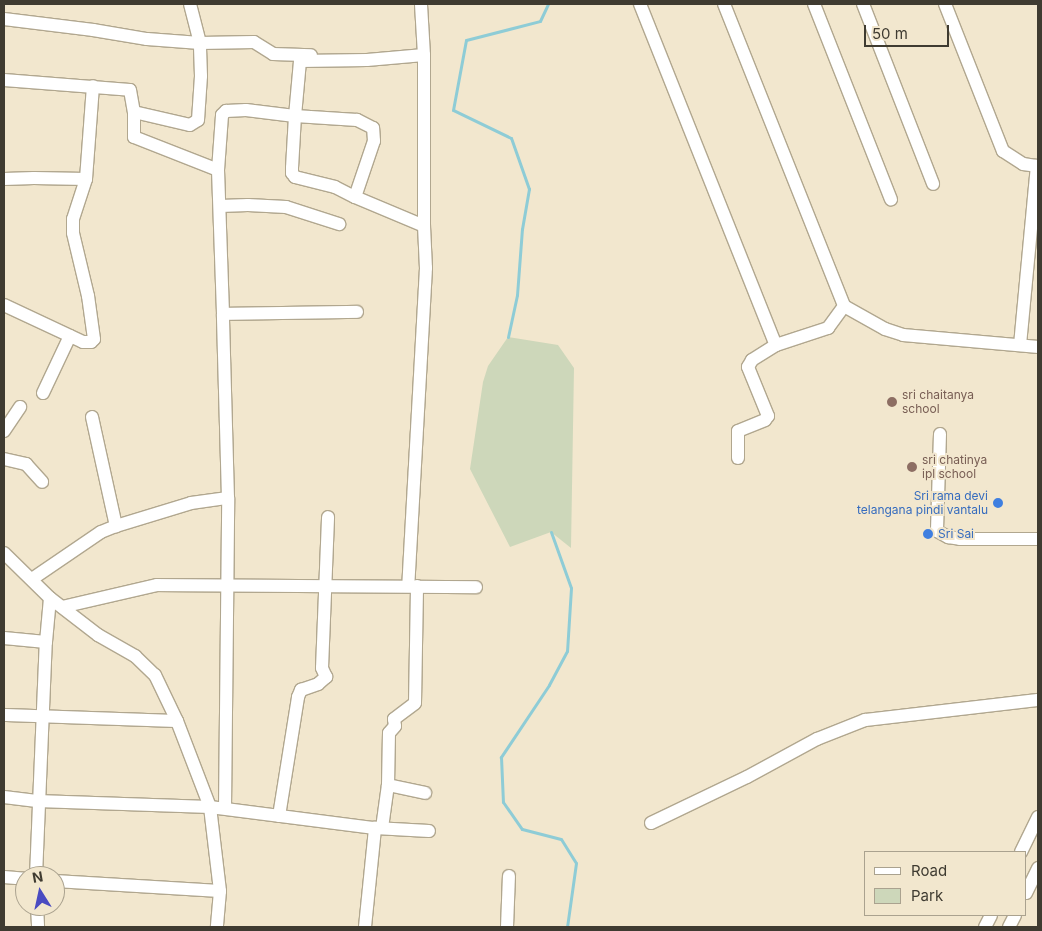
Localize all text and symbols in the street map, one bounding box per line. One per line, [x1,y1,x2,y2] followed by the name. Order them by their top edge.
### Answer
[867,15,952,47] scale bar
[872,24,908,43] text: 50 m
[902,388,974,416] place label: sri chaitanya school
[886,396,898,408] marker: sri chaitanya school
[922,453,987,481] place label: sri chatinya ipl school
[906,461,918,473] marker: sri chatinya ipl school
[857,489,988,517] place label: Sri rama devi telangana pindi vantalu
[992,497,1004,509] marker: Sri rama devi telangana pindi vantalu
[938,527,974,541] place label: Sri Sai
[922,528,934,540] marker: Sri Sai
[864,851,1027,916] legend
[911,861,947,880] text: Road
[15,866,65,916] north arrow
[31,867,44,886] text: N
[911,886,943,905] text: Park

